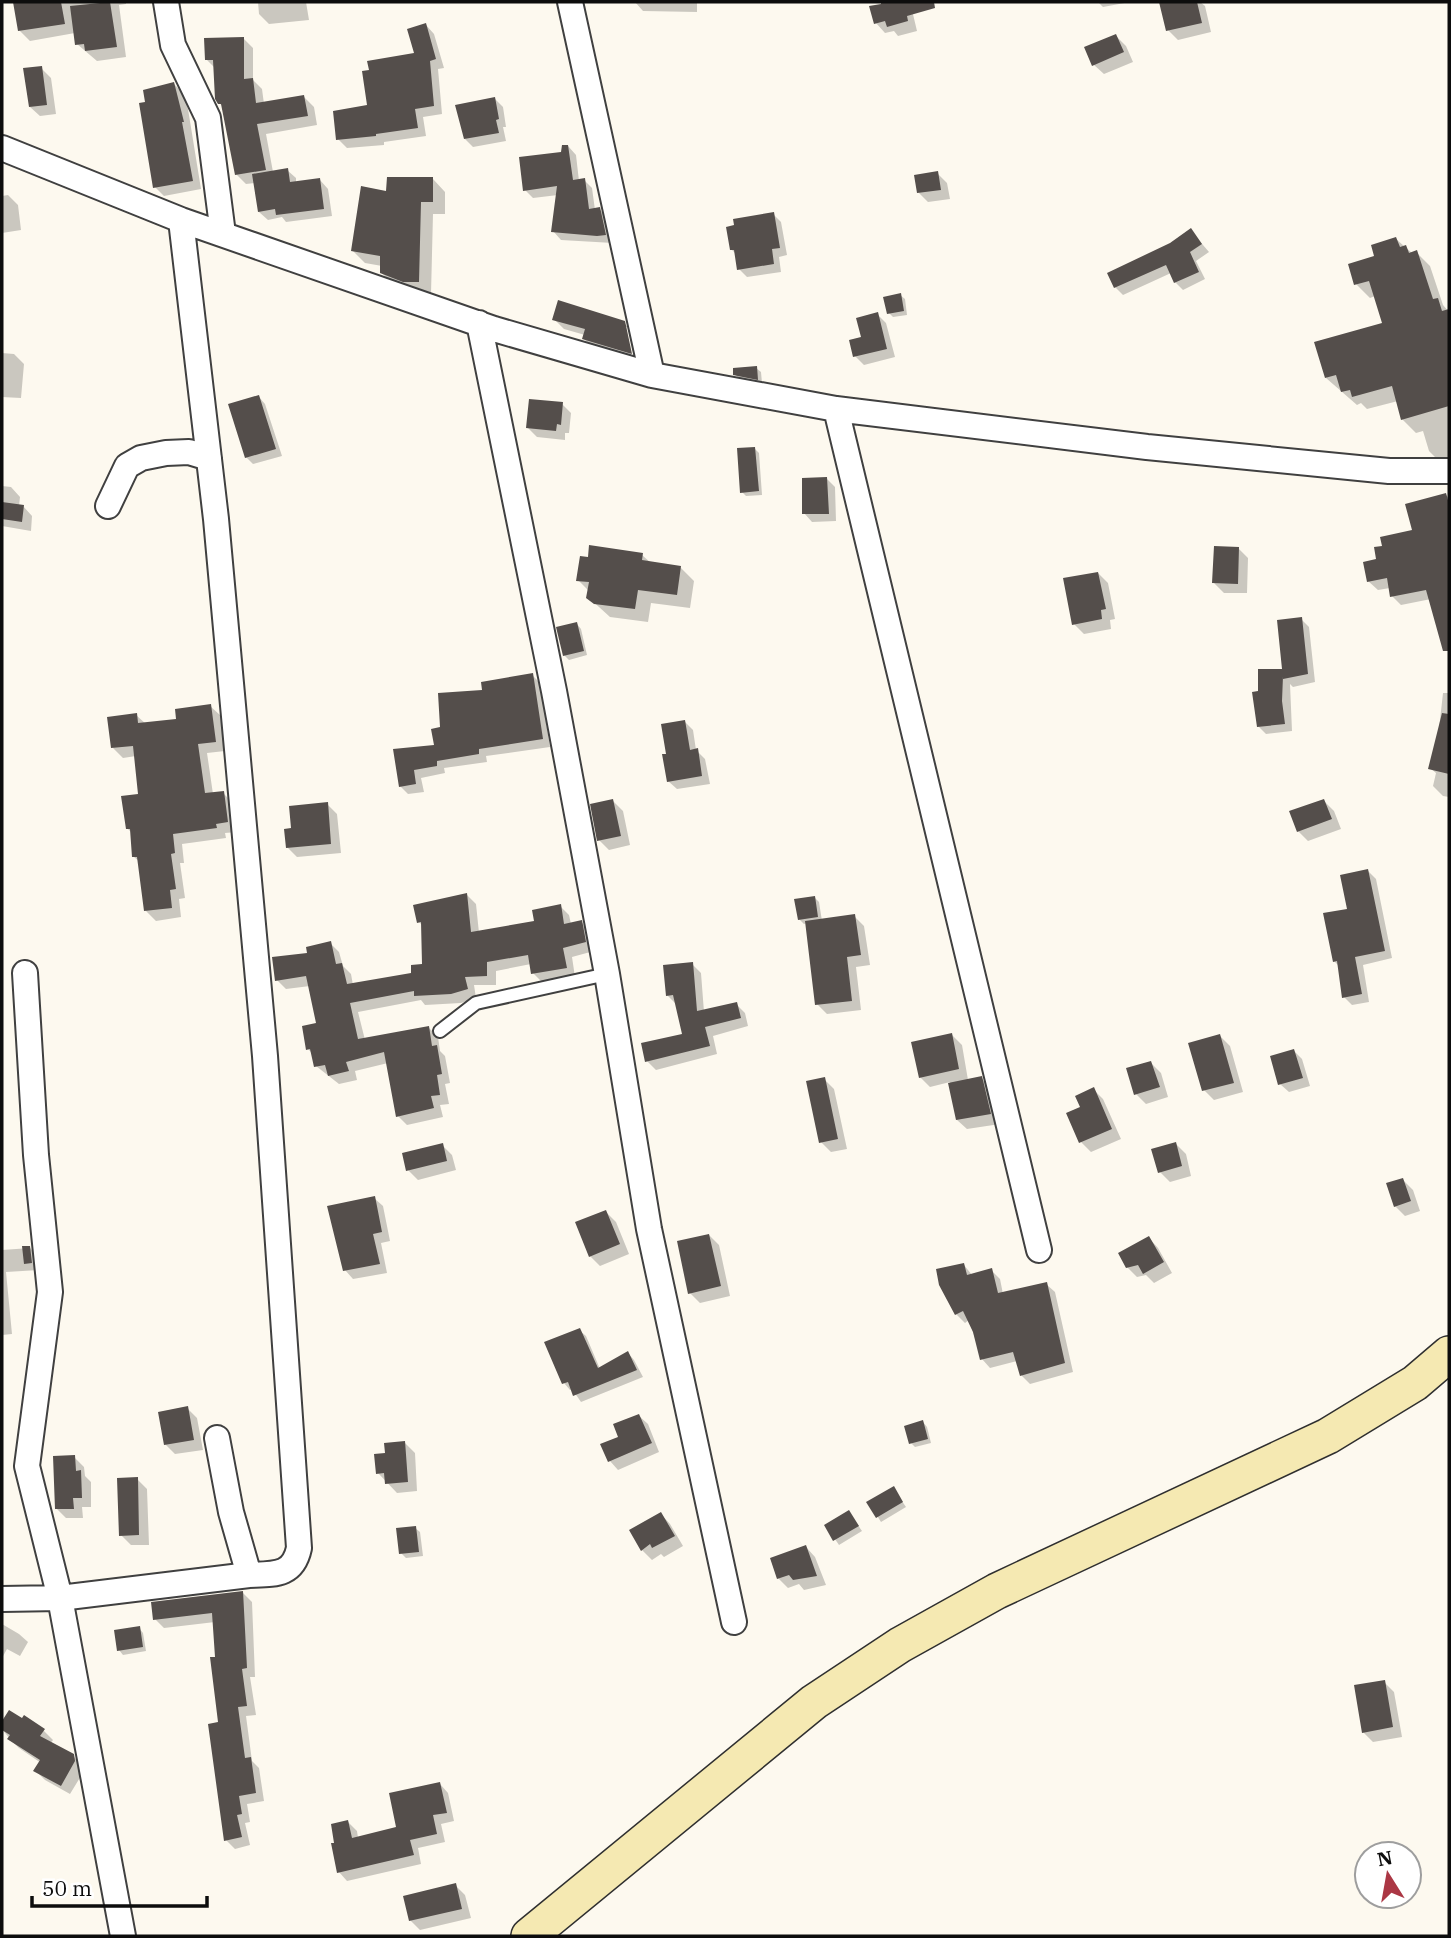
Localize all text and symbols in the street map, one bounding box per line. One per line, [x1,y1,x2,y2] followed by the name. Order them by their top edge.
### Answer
[1353,1840,1423,1910] north arrow
[1375,1845,1394,1872] text: N
[32,1864,206,1908] scale bar
[42,1874,92,1902] text: 50 m

